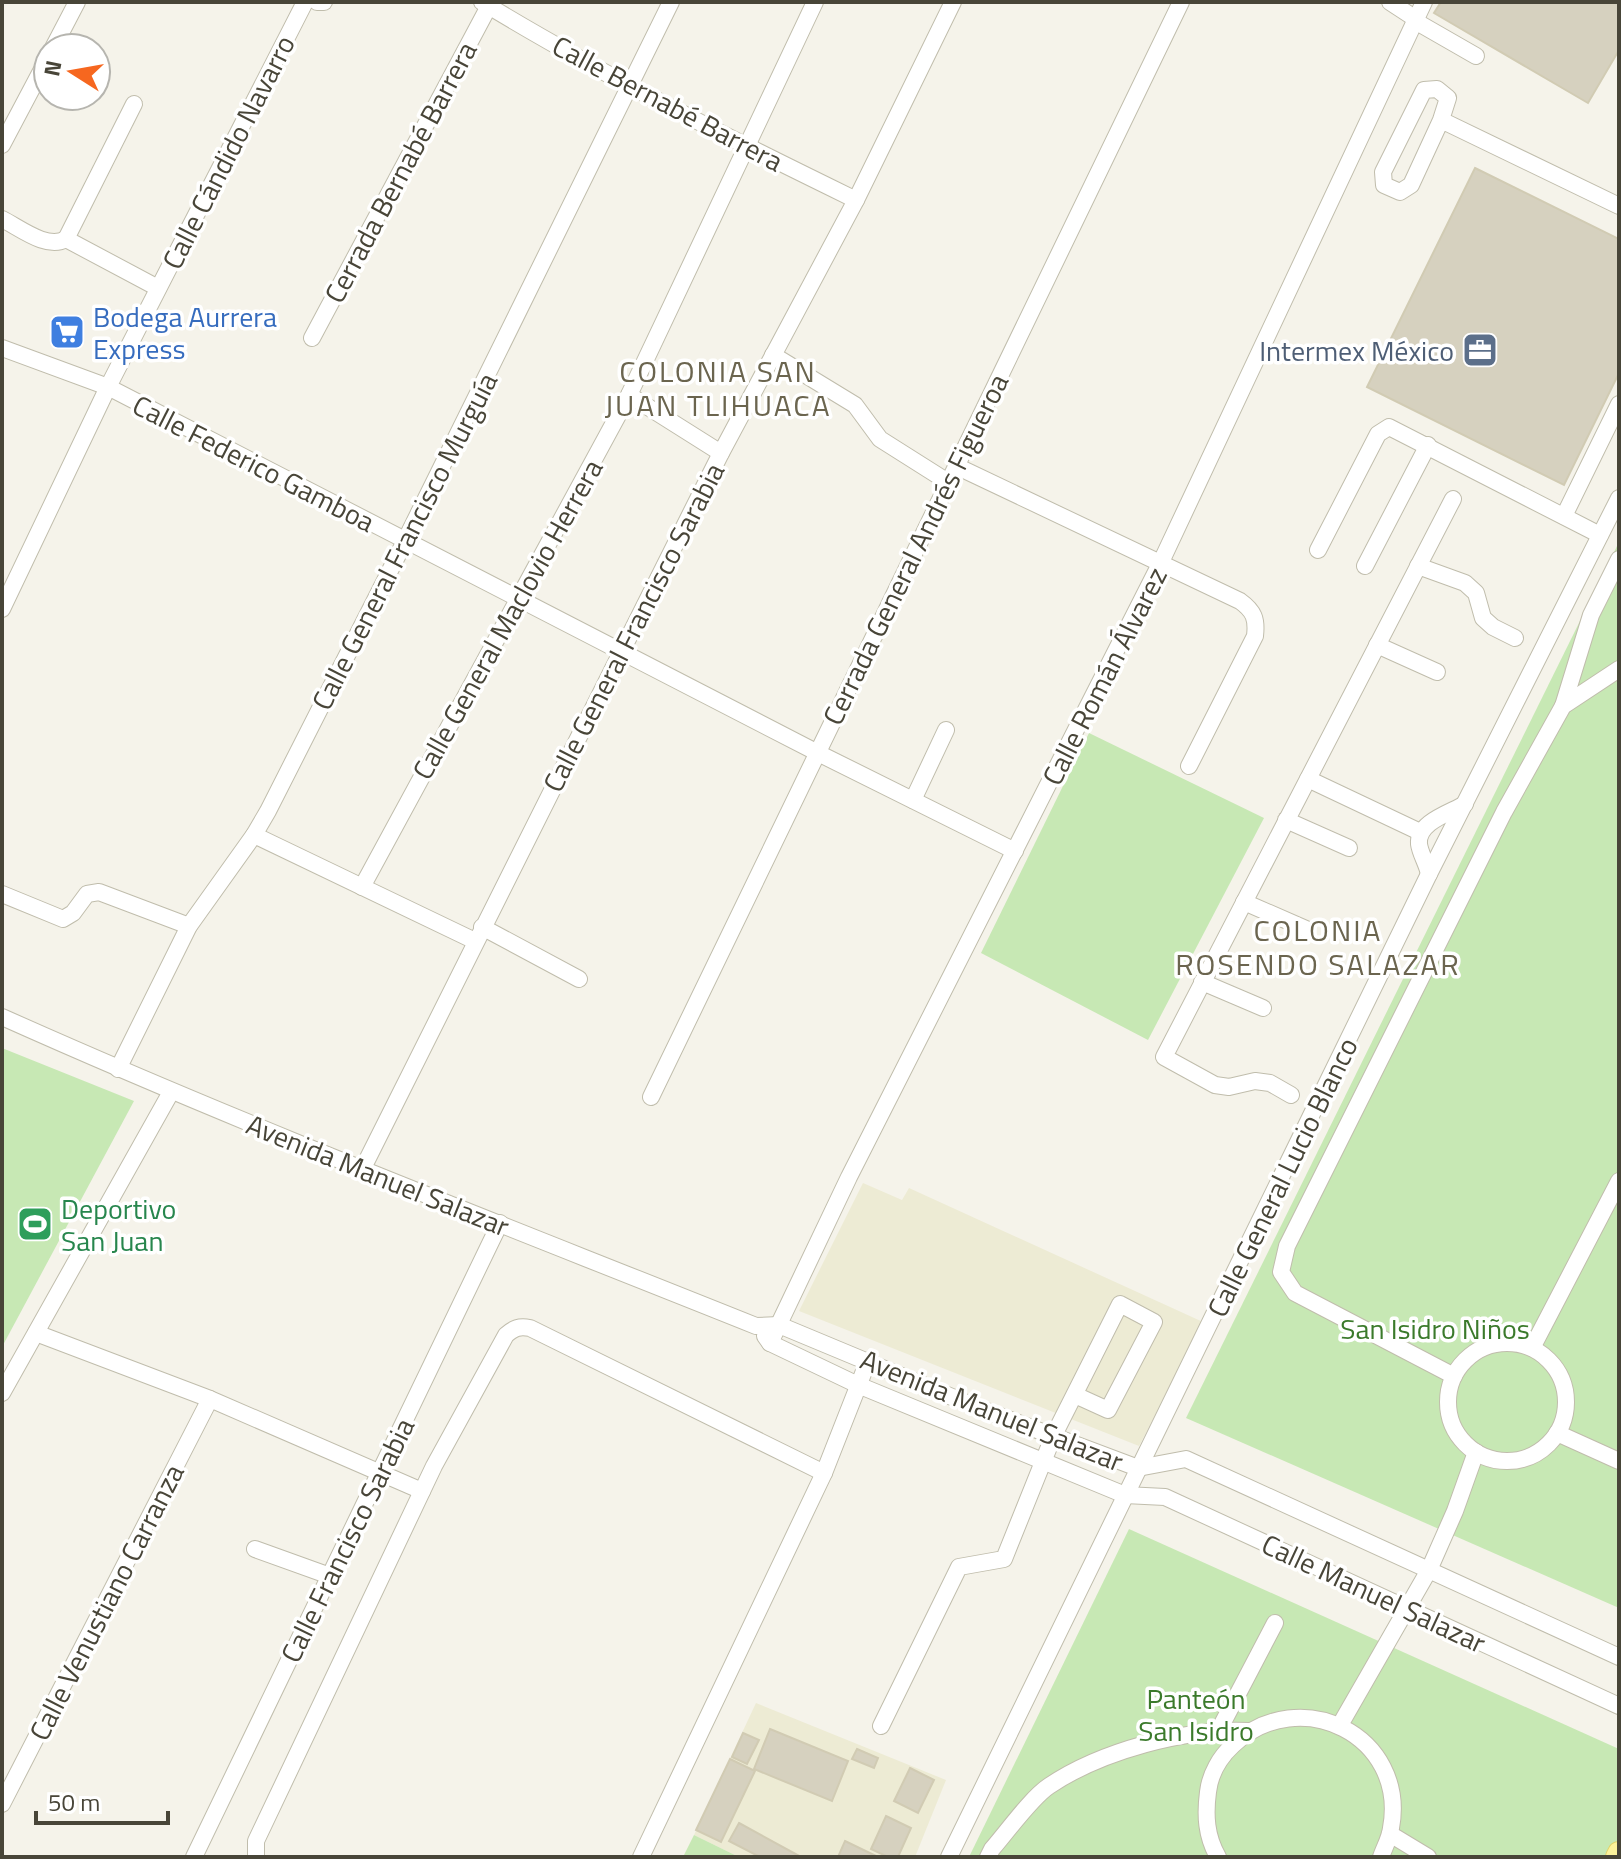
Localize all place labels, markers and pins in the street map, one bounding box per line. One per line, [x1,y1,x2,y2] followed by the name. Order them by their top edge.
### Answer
[93,295,277,370] place label: Bodega Aurrera Express
[48,313,86,351] supermarket icon: Bodega Aurrera Express
[1259,329,1454,372] place label: Intermex México
[1461,331,1499,369] office icon: Intermex México
[61,1187,176,1262] place label: Deportivo San Juan
[16,1205,54,1243] sports icon: Deportivo San Juan

